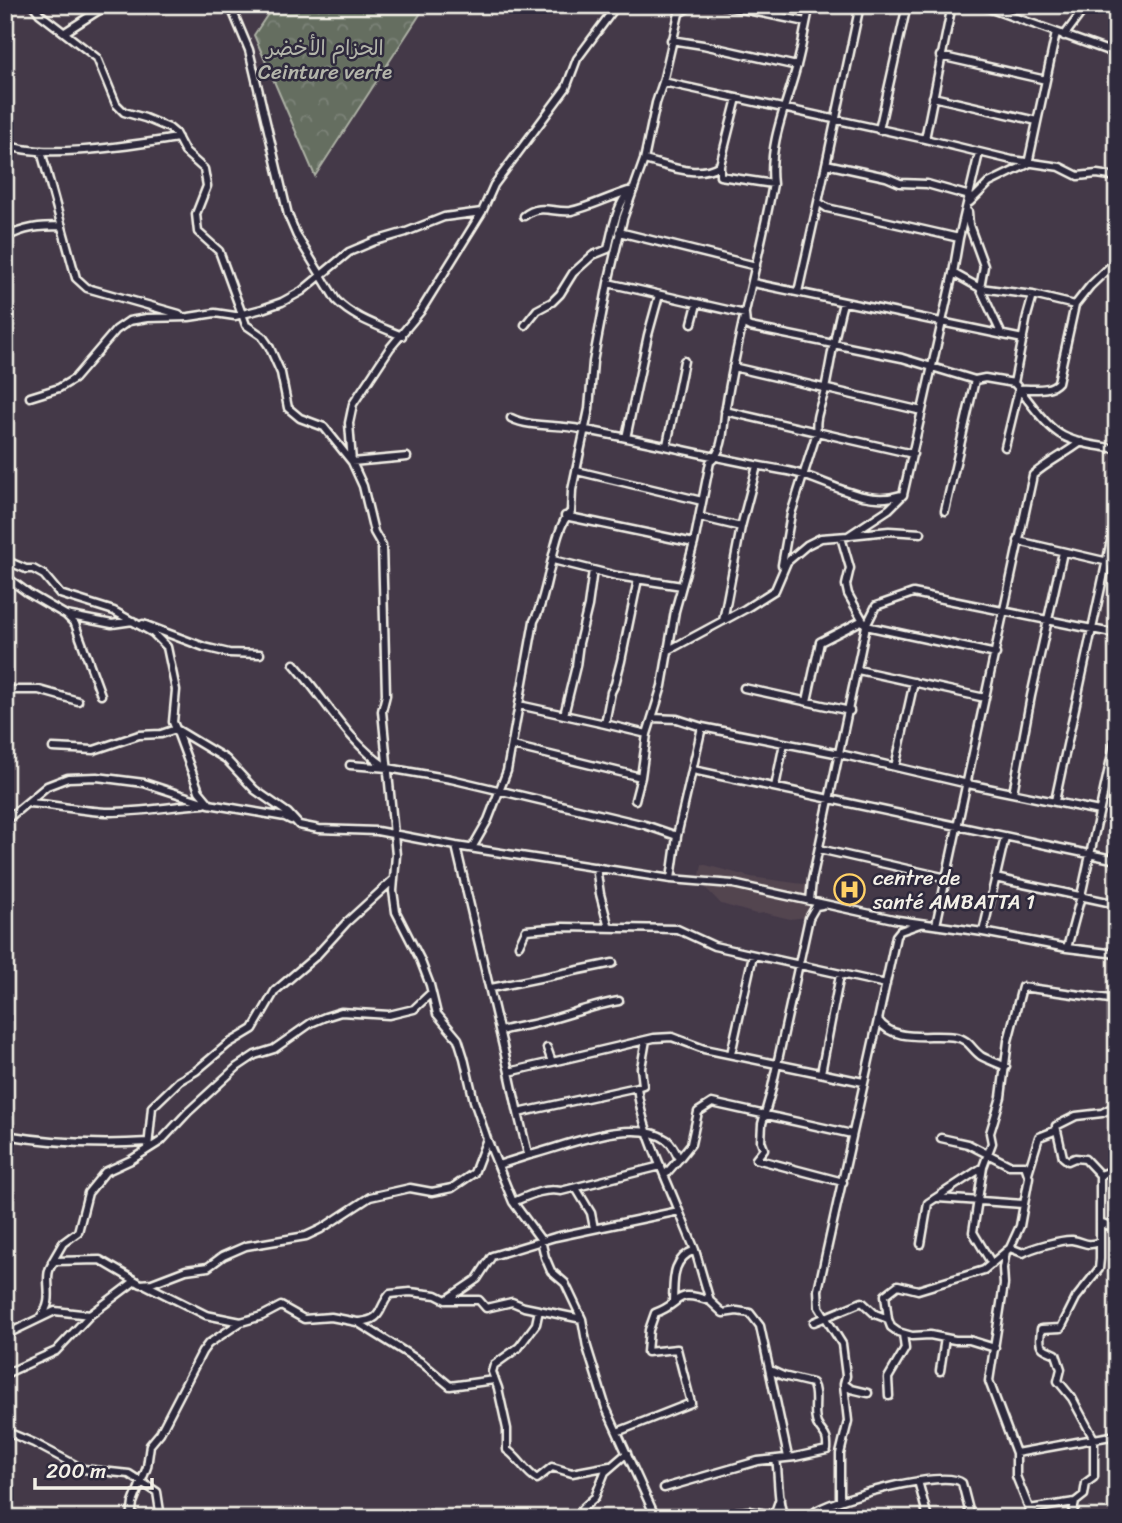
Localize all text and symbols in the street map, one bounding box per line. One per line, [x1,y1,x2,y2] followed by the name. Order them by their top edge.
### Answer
[258,29,392,91] park label: الحزام الأخضر Ceinture verte
[872,859,1035,921] place label: centre de santé AMBATTA 1
[833,873,867,907] hospital icon: centre de santé AMBATTA 1
[35,1446,152,1490] scale bar
[46,1452,106,1490] text: 200 m

